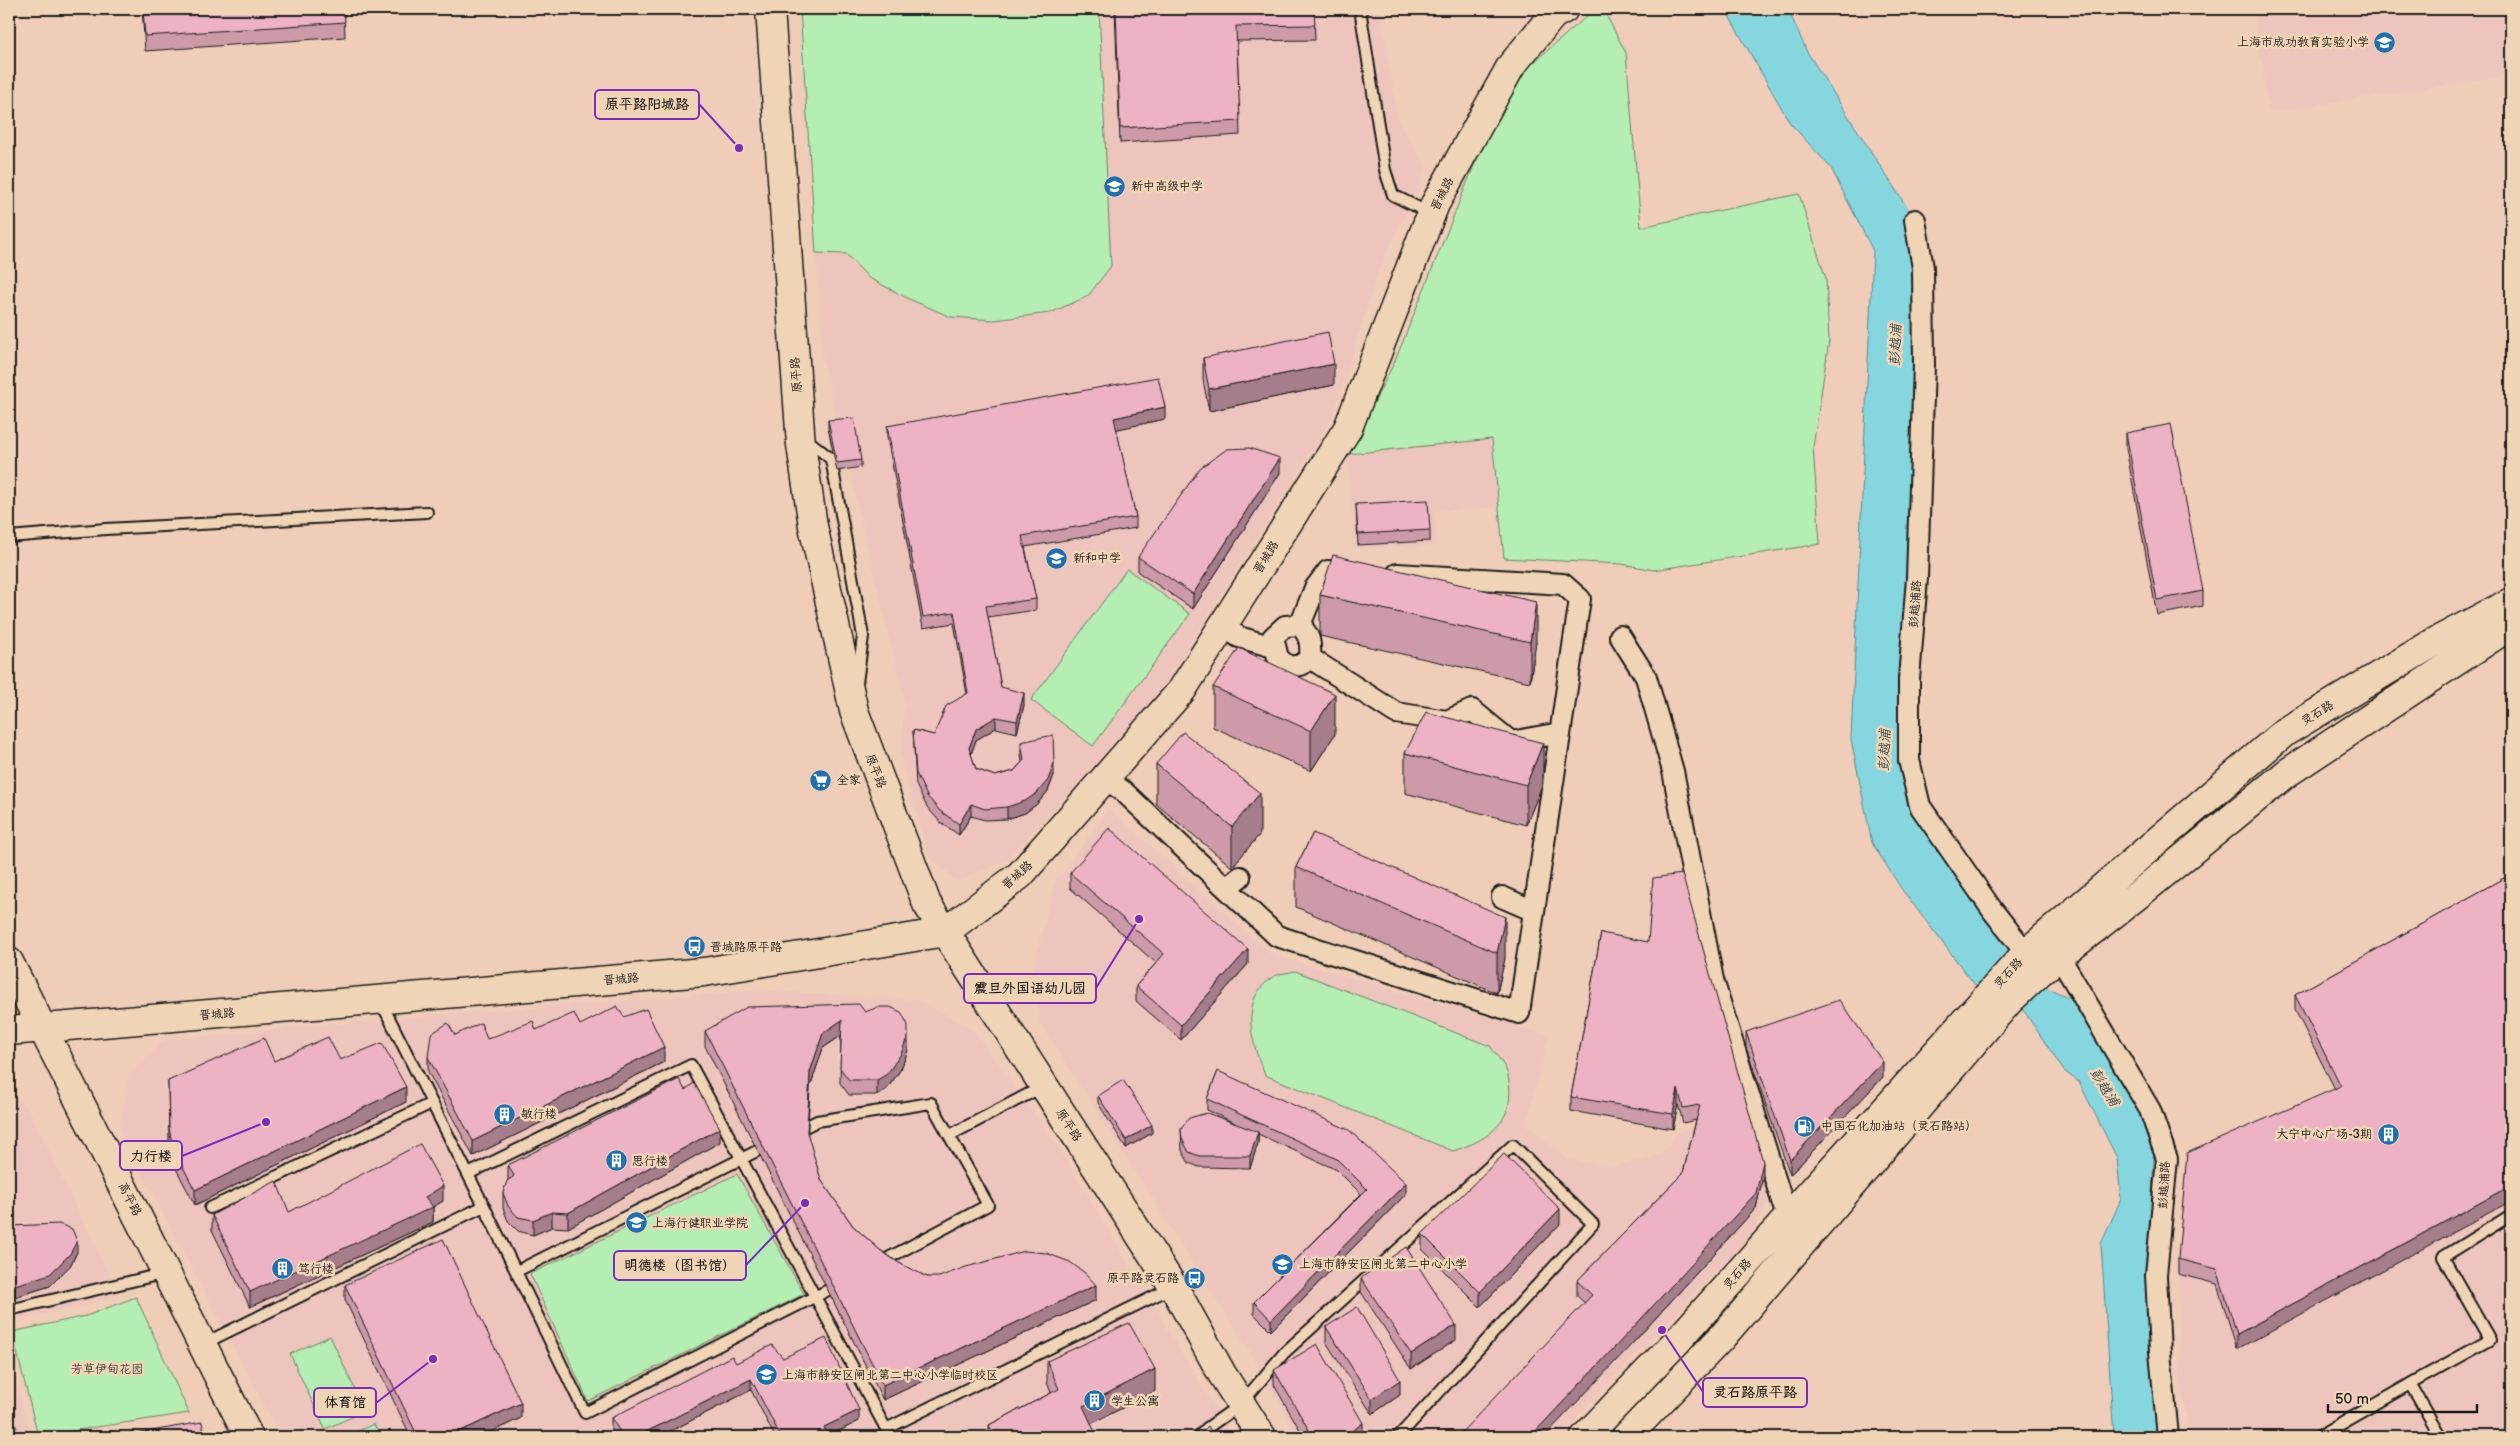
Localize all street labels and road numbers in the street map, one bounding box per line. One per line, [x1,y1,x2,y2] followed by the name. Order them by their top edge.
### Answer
[1428,175,1457,214] street label: 晋城路
[788,356,805,393] street label: 原平路
[1251,538,1282,577] street label: 晋城路
[1906,580,1925,629] street label: 彭越浦路
[2298,698,2337,729] street label: 灵石路
[862,752,889,791] street label: 原平路
[999,858,1036,893] street label: 晋城路
[1991,955,2026,992] street label: 灵石路
[602,970,640,989] street label: 晋城路
[198,1005,236,1024] street label: 晋城路
[1052,1106,1085,1144] street label: 原平路
[2156,1161,2173,1209] street label: 彭越浦路
[115,1180,144,1219] street label: 高平路
[1720,1256,1755,1293] street label: 灵石路

